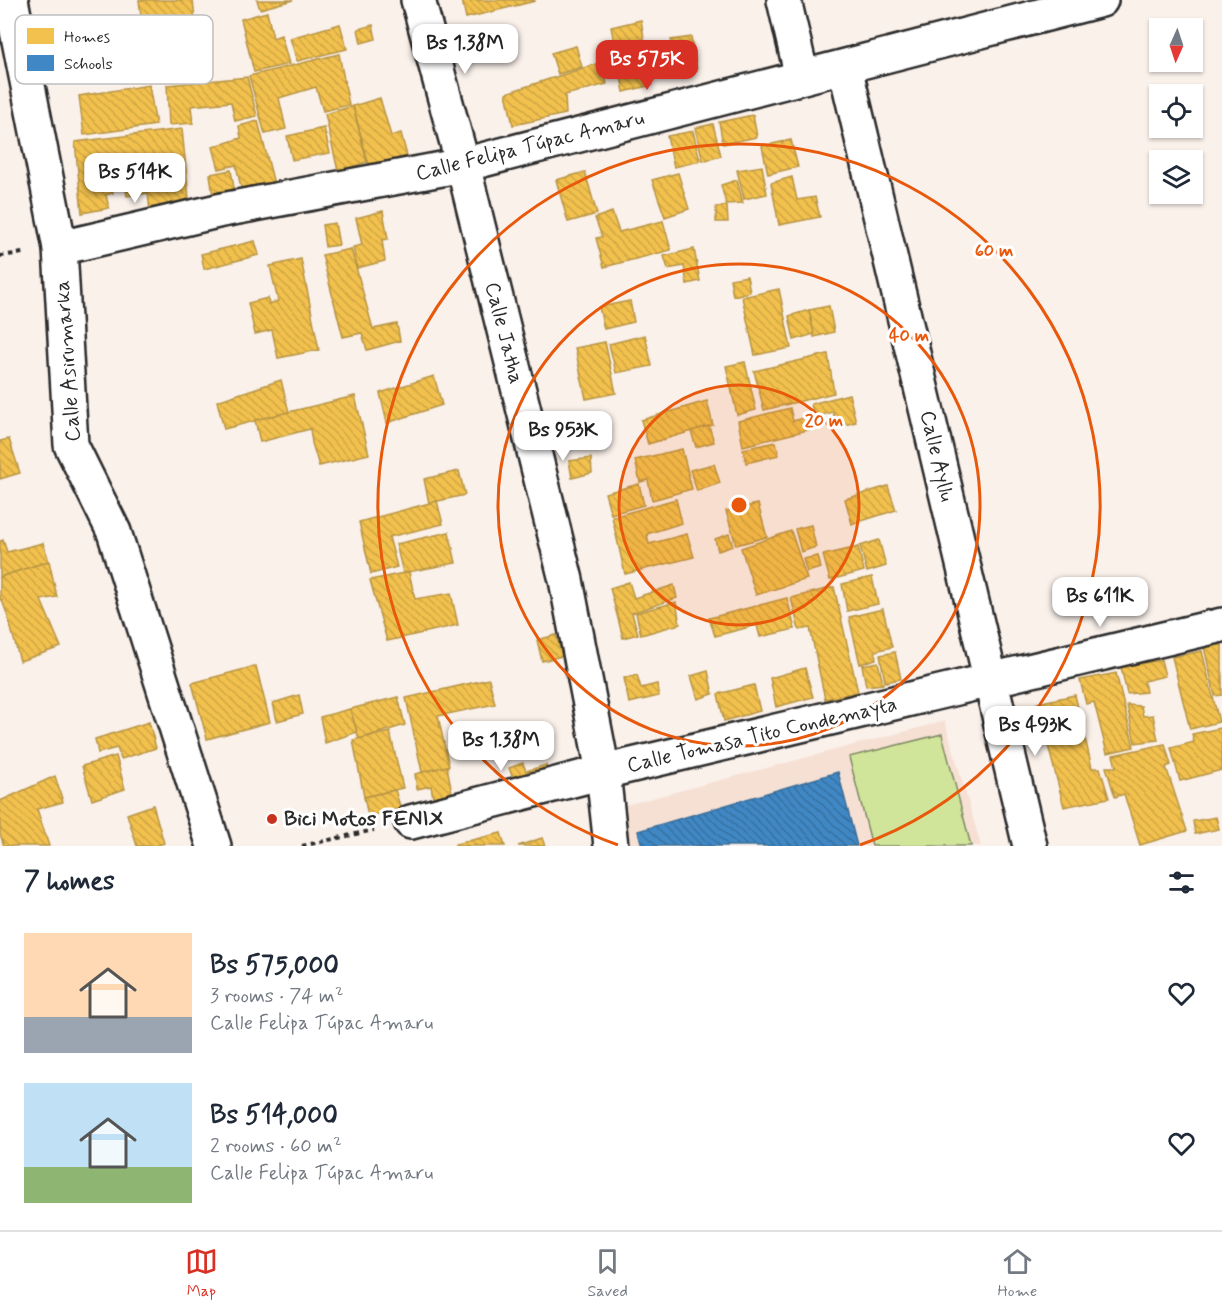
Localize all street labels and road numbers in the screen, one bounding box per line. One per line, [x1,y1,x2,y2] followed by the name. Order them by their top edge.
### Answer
[413,104,647,188] street label: Calle Felipa Túpac Amaru
[48,279,88,443] street label: Calle Asirumarka
[478,279,530,387] street label: Calle Jatha
[913,408,961,504] street label: Calle Ayllu
[624,690,900,780] street label: Calle Tomasa Tito Condemayta

